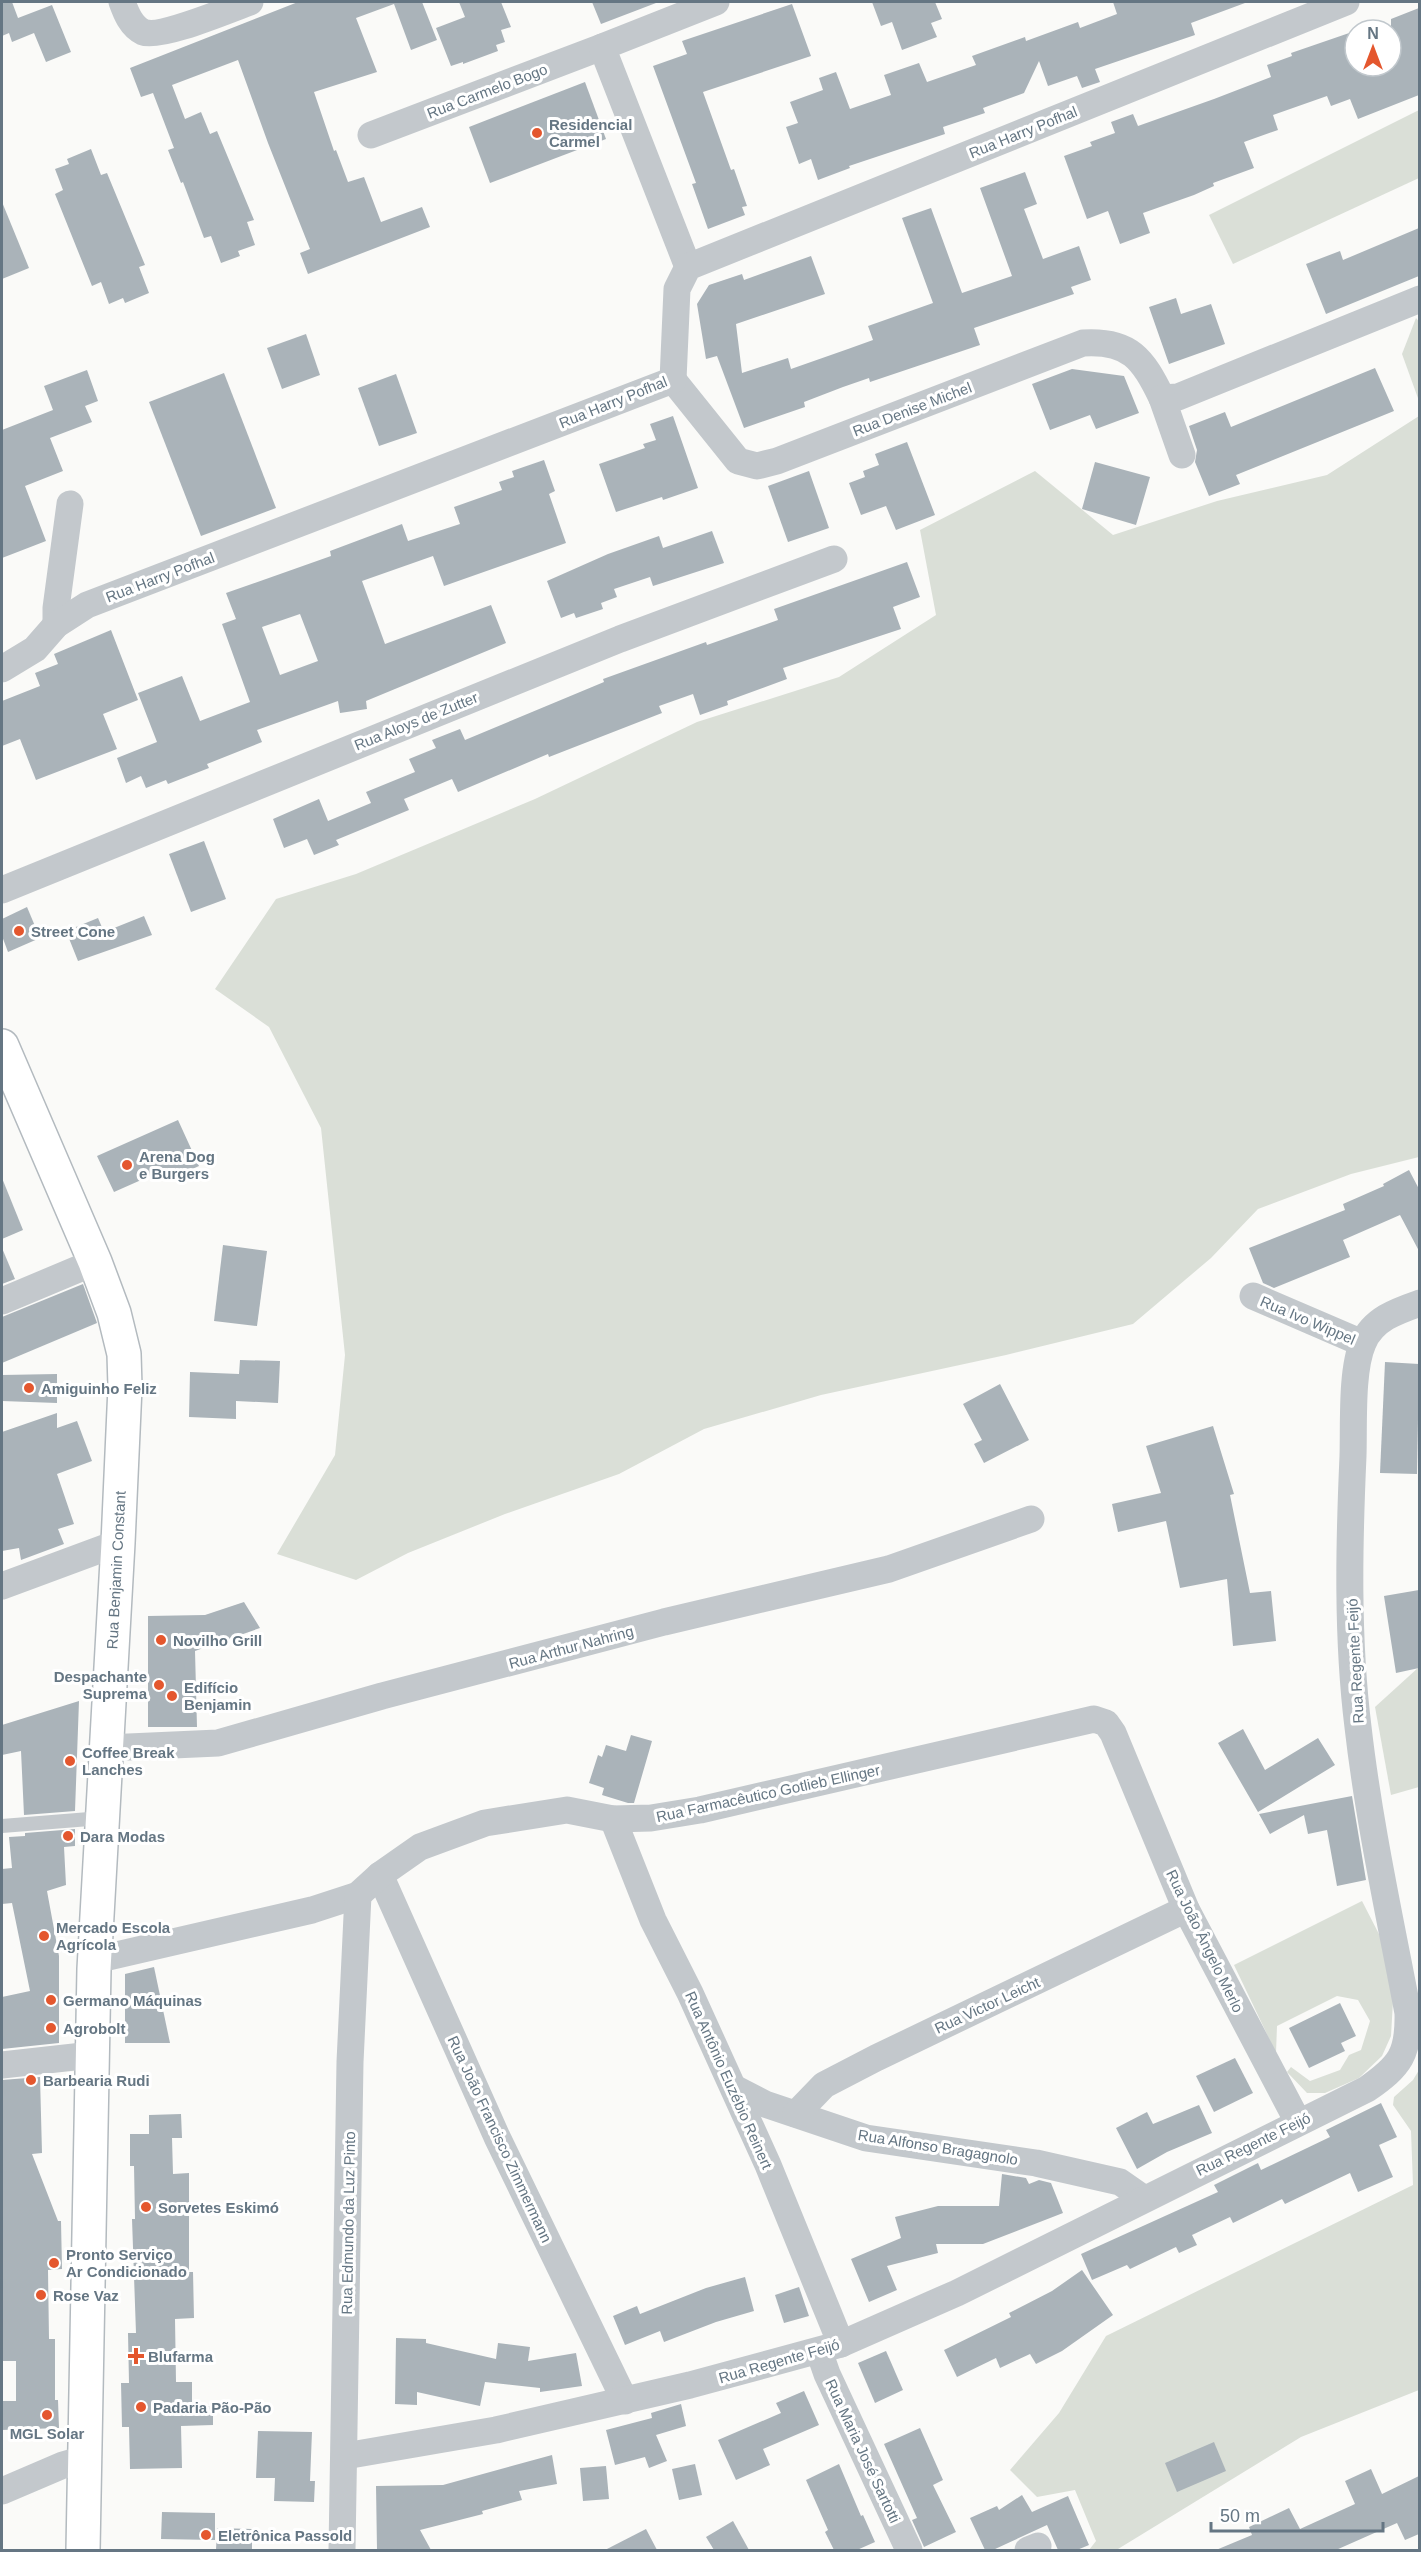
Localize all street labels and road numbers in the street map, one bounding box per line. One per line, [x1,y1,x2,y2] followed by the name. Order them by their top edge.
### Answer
[424,60,550,122] street label: Rua Carmelo Bogo
[966,103,1080,161] street label: Rua Harry Pofhal
[556,373,670,431] street label: Rua Harry Pofhal
[850,379,974,439] street label: Rua Denise Michel
[103,548,217,606] street label: Rua Harry Pofhal
[352,688,480,754] street label: Rua Aloys de Zutter
[1258,1292,1358,1348] street label: Rua Ivo Wippel
[103,1490,129,1650] street label: Rua Benjamin Constant
[1343,1598,1367,1724] street label: Rua Regente Feijó
[507,1622,635,1672] street label: Rua Arthur Nahring
[655,1761,881,1825] street label: Rua Farmacêutico Gotlieb Ellinger
[1163,1867,1247,2015] street label: Rua João Ângelo Merlo
[932,1973,1043,2037] street label: Rua Victor Leicht
[682,1989,776,2172] street label: Rua Antônio Euzébio Reinert
[445,2033,555,2245] street label: Rua João Francisco Zimmermann
[1193,2109,1313,2179] street label: Rua Regente Feijó
[857,2126,1019,2168] street label: Rua Alfonso Bragagnolo
[338,2131,358,2315] street label: Rua Edmundo da Luz Pinto
[717,2336,841,2386] street label: Rua Regente Feijó
[822,2376,904,2526] street label: Rua Maria José Sartotti

